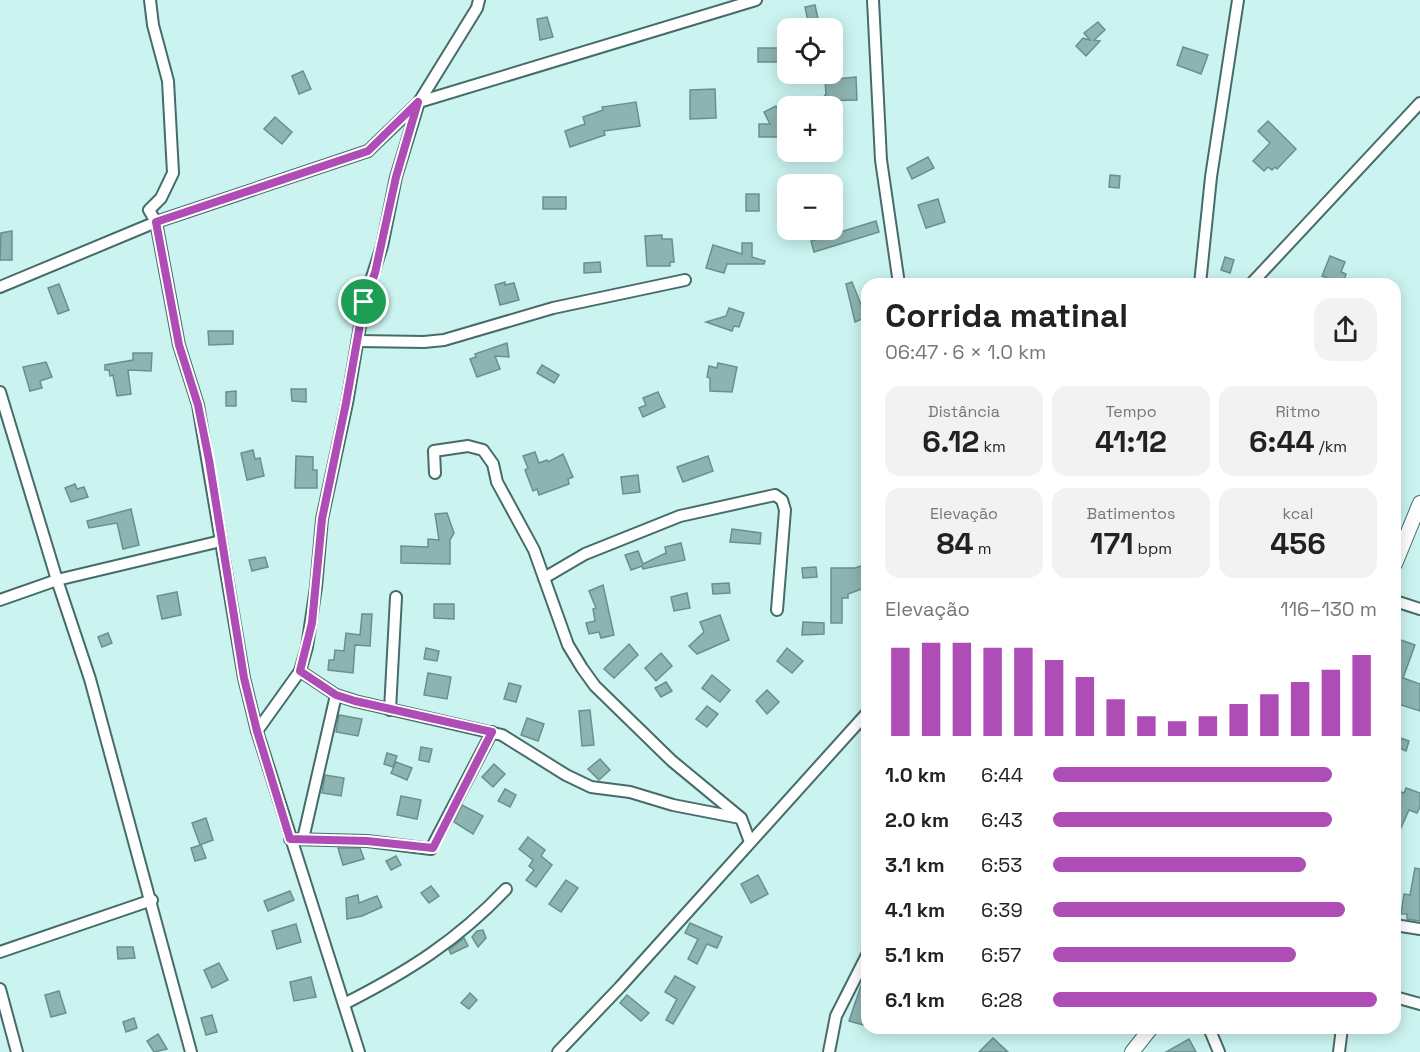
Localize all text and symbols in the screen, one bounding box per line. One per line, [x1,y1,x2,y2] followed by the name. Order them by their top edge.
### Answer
[777,18,843,240] map controls
[777,18,843,84] button: locate
[777,96,843,162] button: +
[777,174,843,240] button: −
[338,276,389,327] pin
[347,285,380,318] icon: arrive
[885,295,1128,337] text: Corrida matinal
[1314,298,1377,361] button: share
[885,339,1046,365] text: 06:47 · 6 × 1.0 km
[928,401,1000,422] text: Distância
[1105,401,1157,422] text: Tempo
[1275,401,1321,422] text: Ritmo
[922,422,979,461] text: 6.12
[1095,422,1167,461] text: 41:12
[1249,422,1315,461] text: 6:44
[979,436,1006,457] text: km
[1315,436,1347,457] text: /km
[930,503,998,524] text: Elevação
[1087,503,1175,524] text: Batimentos
[1283,503,1313,524] text: kcal
[937,524,974,563] text: 84
[1090,524,1133,563] text: 171
[1270,524,1326,563] text: 456
[974,538,991,559] text: m
[1133,538,1172,559] text: bpm
[885,596,970,622] text: Elevação
[1280,596,1377,622] text: 116–130 m
[885,762,946,788] text: 1.0 km
[981,762,1023,788] text: 6:44
[885,807,949,833] text: 2.0 km
[981,807,1023,833] text: 6:43
[885,852,945,878] text: 3.1 km
[981,852,1022,878] text: 6:53
[885,897,945,923] text: 4.1 km
[981,897,1023,923] text: 6:39
[885,942,944,968] text: 5.1 km
[981,942,1021,968] text: 6:57
[885,987,945,1013] text: 6.1 km
[981,987,1023,1013] text: 6:28

